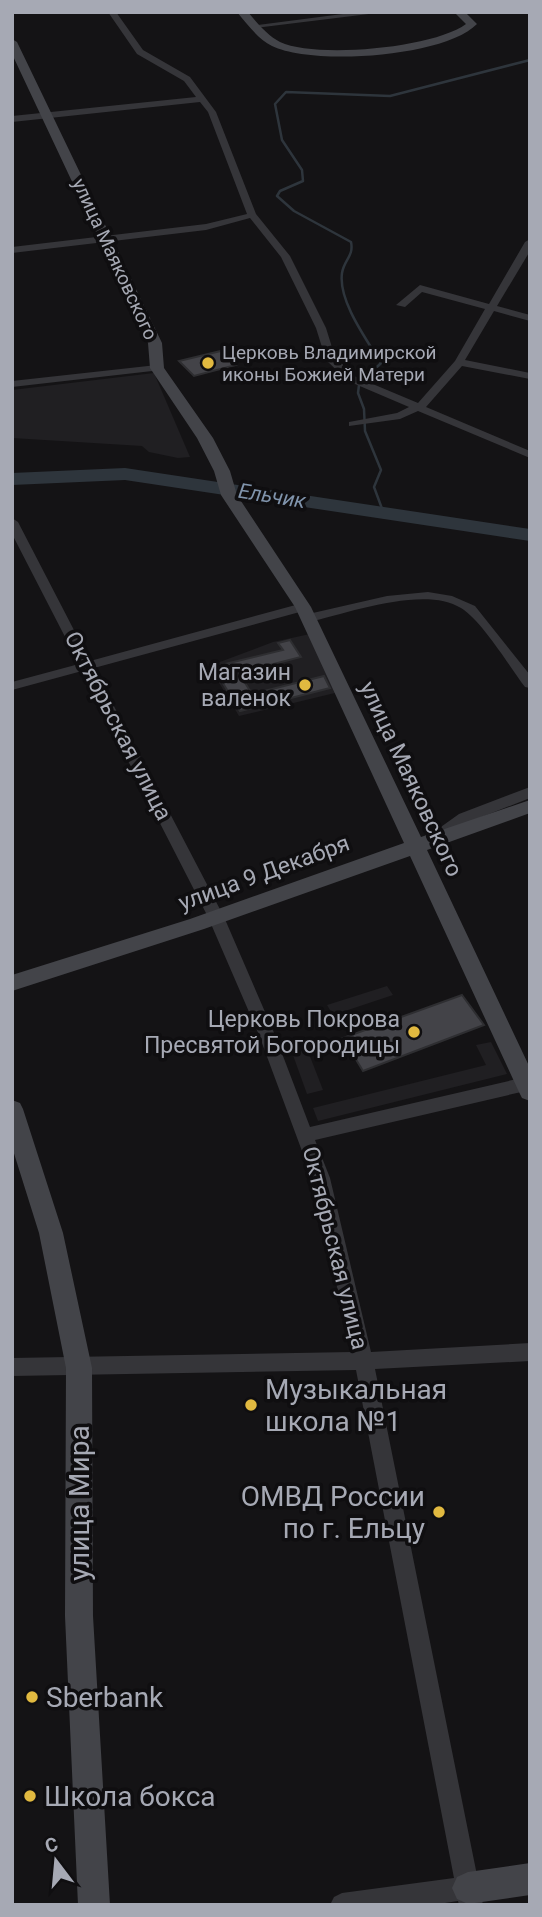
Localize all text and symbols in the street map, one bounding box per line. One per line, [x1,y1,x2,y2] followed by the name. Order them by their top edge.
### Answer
[67,175,163,343] street label: улица Маяковского
[222,341,437,386] place label: Церковь Владимирской иконы Божией Матери
[200,355,216,371] marker: Церковь Владимирской иконы Божией Матери
[237,479,308,513] water label: Ельчик
[59,627,177,825] street label: Октябрьская улица
[198,659,292,712] place label: Магазин валенок
[297,677,313,693] marker: Магазин валенок
[354,677,468,881] street label: улица Маяковского
[175,830,353,916] street label: улица 9 Декабря
[144,1006,400,1059] place label: Церковь Покрова Пресвятой Богородицы
[406,1024,422,1040] marker: Церковь Покрова Пресвятой Богородицы
[297,1144,373,1352] street label: Октябрьская улица
[265,1373,447,1438] place label: Музыкальная школа №1
[243,1397,259,1413] marker: Музыкальная школа №1
[63,1425,96,1581] street label: улица Мира
[241,1480,425,1545] place label: ОМВД России по г. Ельцу
[431,1504,447,1520] marker: ОМВД России по г. Ельцу
[46,1681,164,1714] place label: Sberbank
[24,1689,40,1705] marker: Sberbank
[44,1780,216,1813] place label: Школа бокса
[22,1788,38,1804] marker: Школа бокса
[21,1826,91,1896] north arrow
[42,1832,61,1858] text: С

